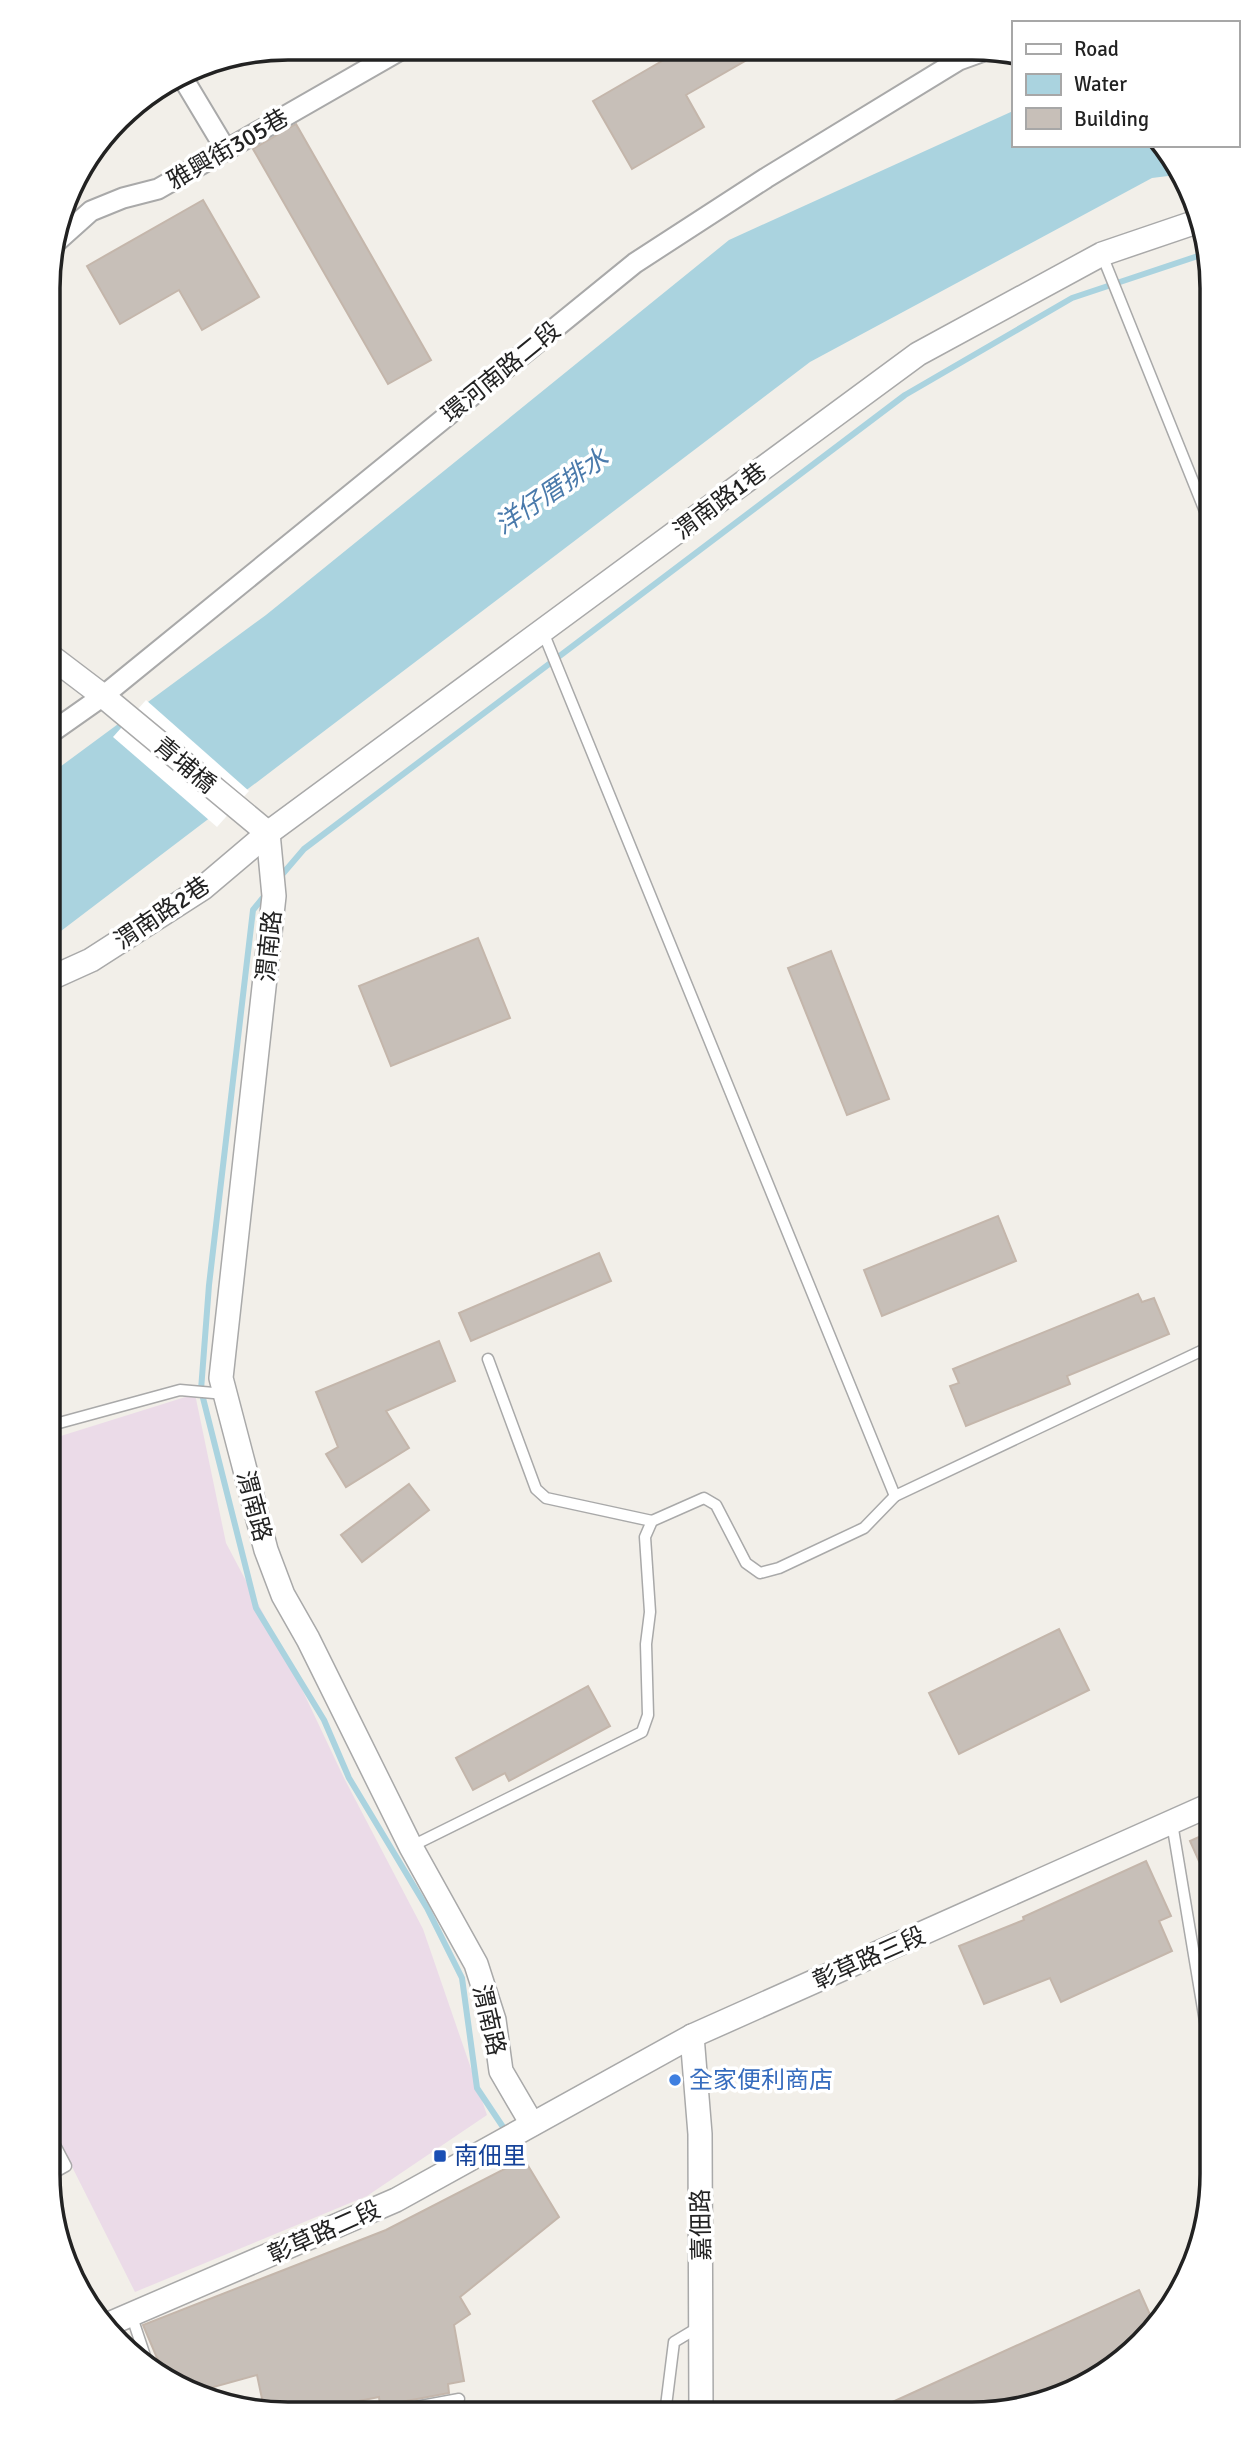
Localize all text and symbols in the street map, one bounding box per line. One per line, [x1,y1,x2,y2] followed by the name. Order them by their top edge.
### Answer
[1012,21,1239,147] legend
[1074,36,1119,62] text: Road
[1074,71,1127,97] text: Water
[162,102,294,196] street label: 雅興街305巷
[1074,106,1149,132] text: Building
[436,315,566,429] street label: 環河南路二段
[489,442,616,542] water label: 洋仔厝排水
[667,456,773,546] street label: 渭南路1巷
[148,730,222,800] street label: 青埔橋
[108,870,216,956] street label: 渭南路2巷
[250,909,288,983] street label: 渭南路
[230,1467,278,1545] street label: 渭南路
[808,1920,930,1996] street label: 彰草路三段
[466,1982,512,2058] street label: 渭南路
[689,2065,833,2095] place label: 全家便利商店
[667,2072,683,2088] marker: 全家便利商店
[454,2141,526,2171] place label: 南佃里
[432,2148,448,2164] marker: 南佃里
[685,2189,717,2261] street label: 嘉佃路
[263,2194,385,2270] street label: 彰草路二段

